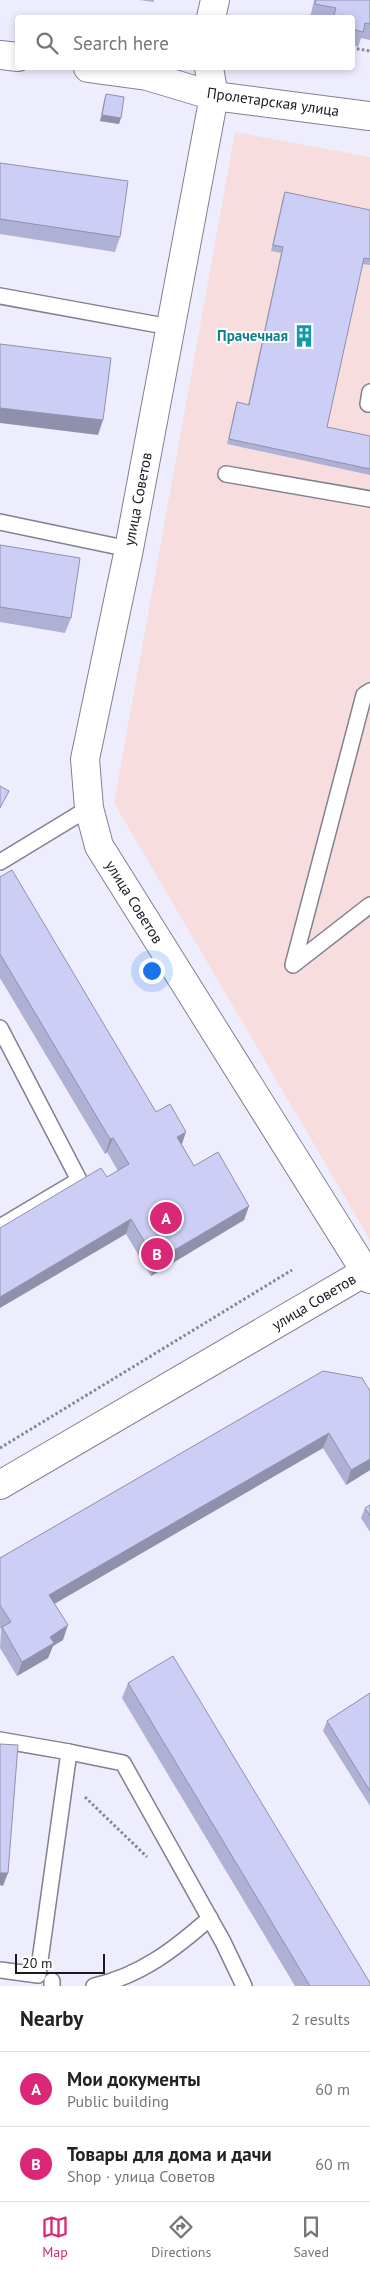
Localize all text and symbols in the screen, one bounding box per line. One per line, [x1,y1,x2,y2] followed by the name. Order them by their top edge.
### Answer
[15,15,355,70] search box
[33,29,61,57] icon: search
[73,31,169,55] text: Search here
[206,83,340,120] street label: Пролетарская улица
[291,323,317,349] building icon: Прачечная
[217,326,288,345] place label: Прачечная
[119,451,156,547] street label: улица Советов
[101,857,168,947] street label: улица Советов
[139,958,165,984] your location
[150,1199,182,1237] pin: A
[141,1235,173,1273] pin: B
[268,1269,359,1334] street label: улица Советов
[15,1951,105,1974] scale bar
[22,1954,52,1972] text: 20 m
[20,2005,83,2032] text: Nearby
[291,2009,350,2029] text: 2 results
[67,2067,201,2091] text: Мои документы
[31,2079,41,2099] text: A
[315,2079,350,2099] text: 60 m
[67,2091,169,2111] text: Public building
[67,2142,272,2166] text: Товары для дома и дачи
[31,2154,41,2174] text: B
[315,2154,350,2174] text: 60 m
[67,2166,215,2186] text: Shop · улица Советов
[41,2213,69,2261] tab: Map
[151,2213,211,2261] tab: Directions
[293,2213,329,2261] tab: Saved

